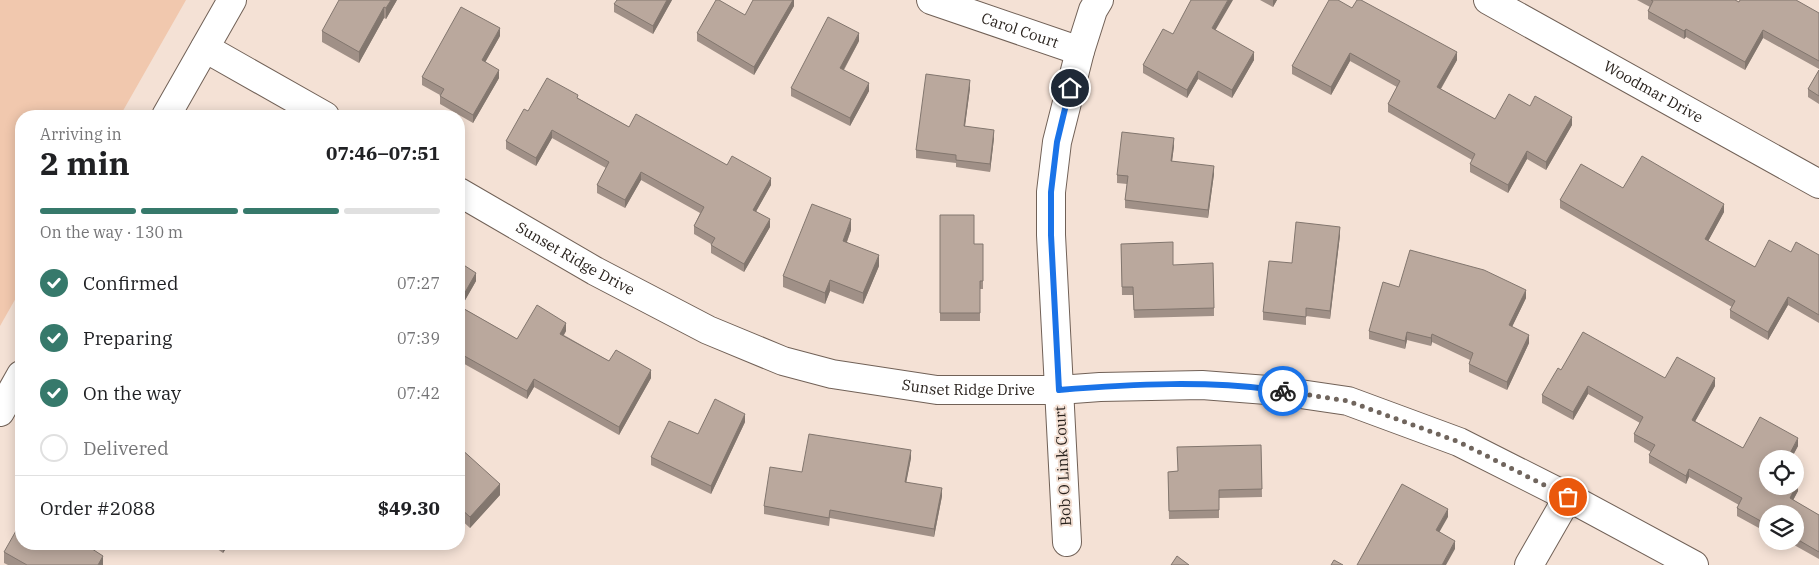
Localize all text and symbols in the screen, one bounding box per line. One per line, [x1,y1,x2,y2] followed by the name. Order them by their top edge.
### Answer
[979,8,1061,52] street label: Carol Court
[1600,56,1706,127] street label: Woodmar Drive
[1049,67,1091,109] pin
[1056,74,1084,102] icon: home
[40,124,122,144] text: Arriving in
[326,141,440,165] text: 07:46–07:51
[40,142,130,184] text: 2 min
[513,217,638,299] street label: Sunset Ridge Drive
[40,222,183,242] text: On the way · 130 m
[40,269,68,297] icon: check
[83,271,178,295] text: Confirmed
[397,273,440,293] text: 07:27
[40,324,68,352] icon: check
[83,326,172,350] text: Preparing
[397,328,440,348] text: 07:39
[1258,366,1308,416] courier
[901,375,1035,399] street label: Sunset Ridge Drive
[1269,377,1297,405] icon: bike
[40,379,68,407] icon: check
[83,381,181,405] text: On the way
[397,383,440,403] text: 07:42
[1050,406,1075,526] street label: Bob O Link Court
[83,436,169,460] text: Delivered
[1759,450,1804,550] map controls
[1759,450,1804,495] button: locate
[1547,476,1589,518] pin
[1554,483,1582,511] icon: bag
[40,496,155,520] text: Order #2088
[378,496,440,520] text: $49.30
[1759,505,1804,550] button: layers

